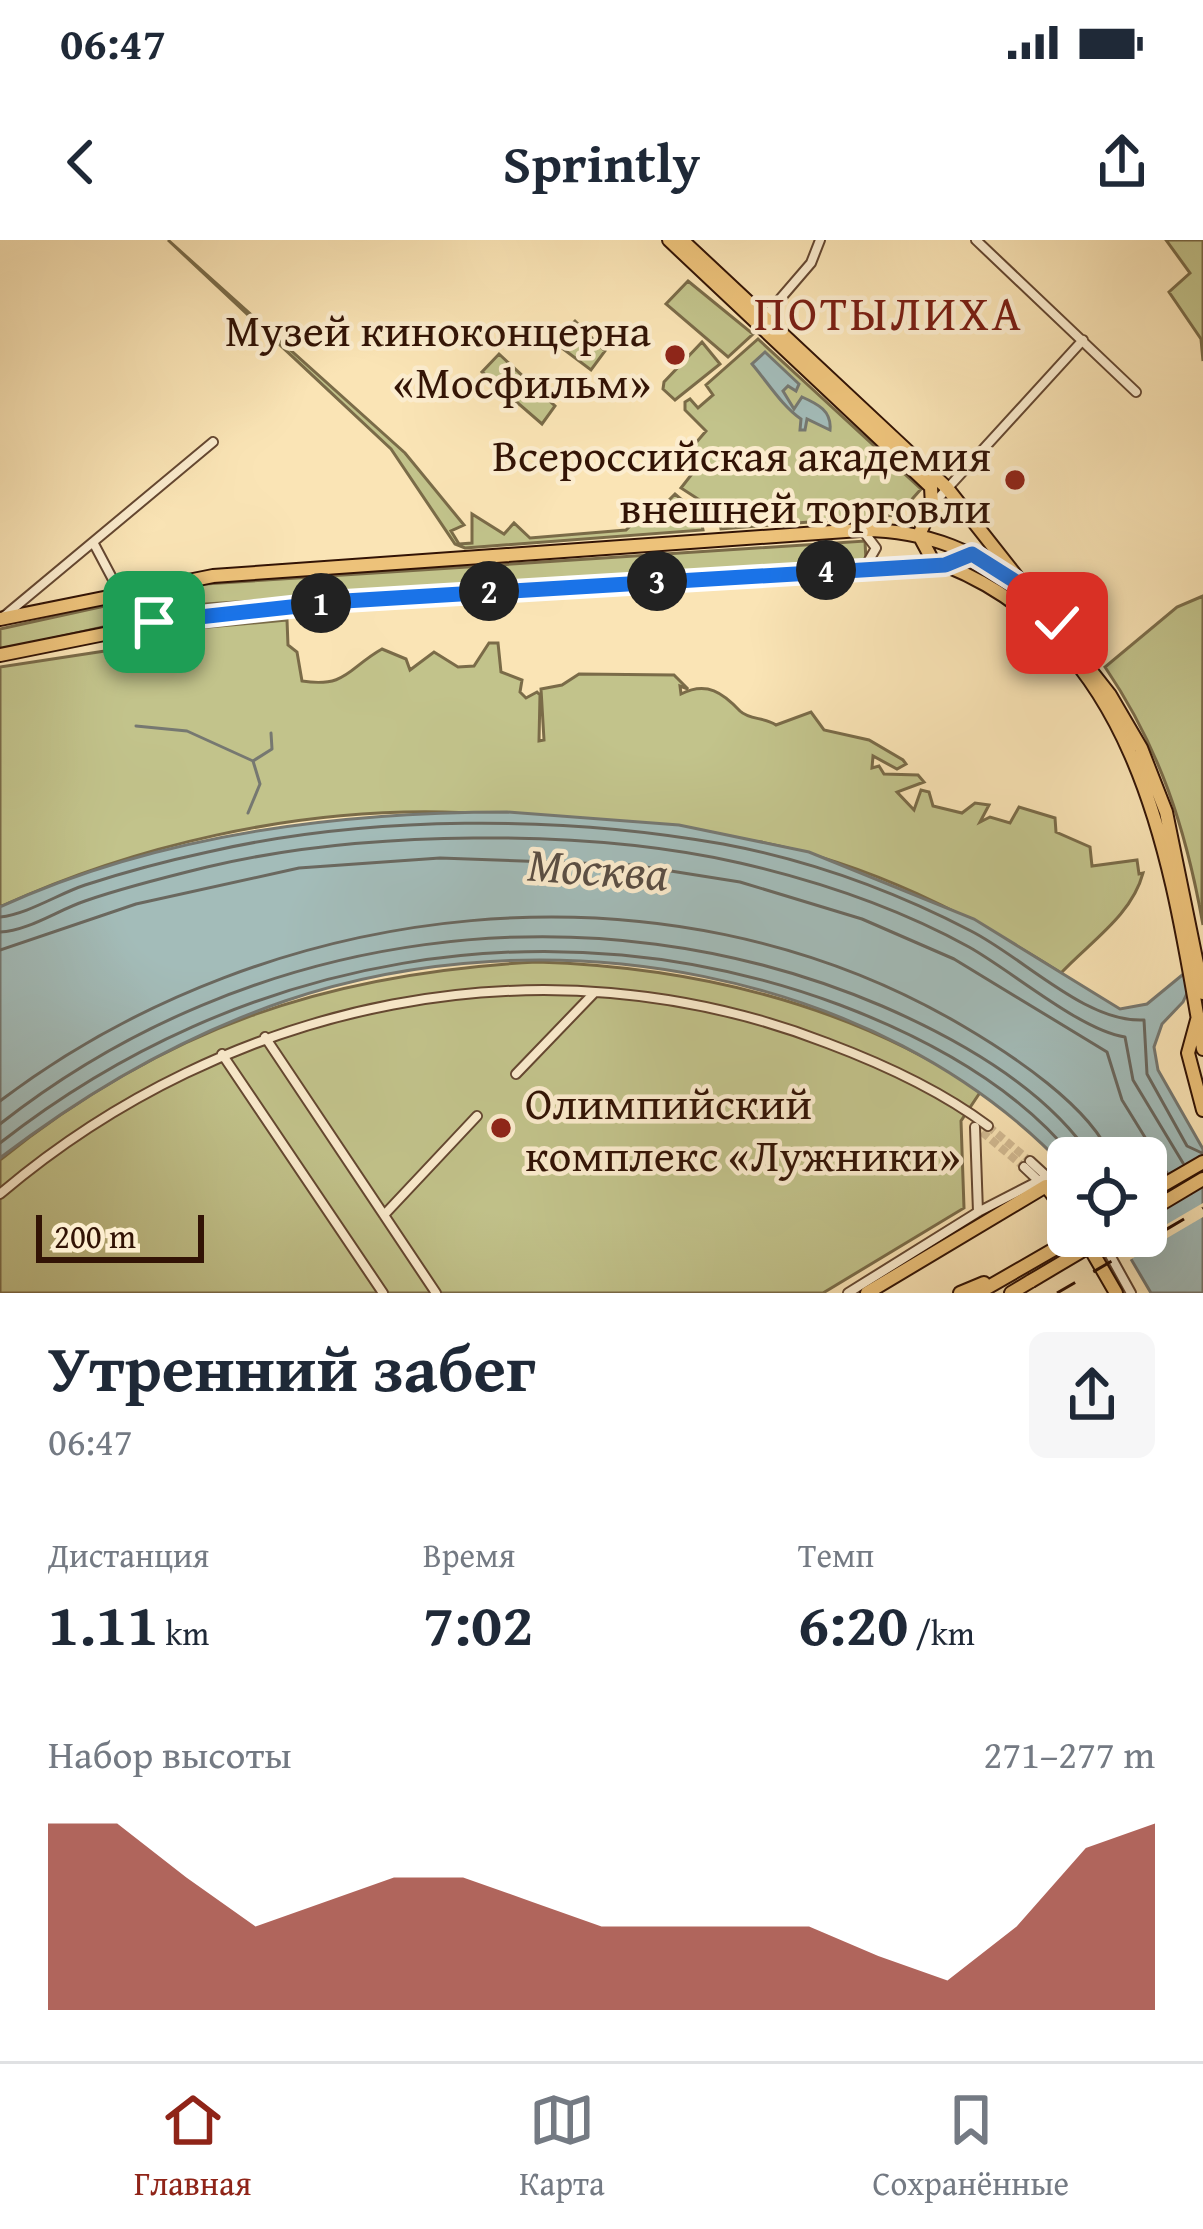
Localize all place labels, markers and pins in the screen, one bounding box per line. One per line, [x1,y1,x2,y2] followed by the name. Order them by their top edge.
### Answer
[225,297,652,414] place label: Музей киноконцерна «Мосфильм»
[662,342,688,368] marker: Музей киноконцерна «Мосфильм»
[492,422,991,539] place label: Всероссийская академия внешней торговли
[1002,467,1028,493] marker: Всероссийская академия внешней торговли
[796,540,856,600] pin: 4
[627,551,687,611] pin: 3
[459,561,519,621] pin: 2
[103,571,205,673] pin
[1006,572,1108,674] pin
[291,573,351,633] pin: 1
[525,1070,961,1187] place label: Олимпийский комплекс «Лужники»
[488,1115,514,1141] marker: Олимпийский комплекс «Лужники»

